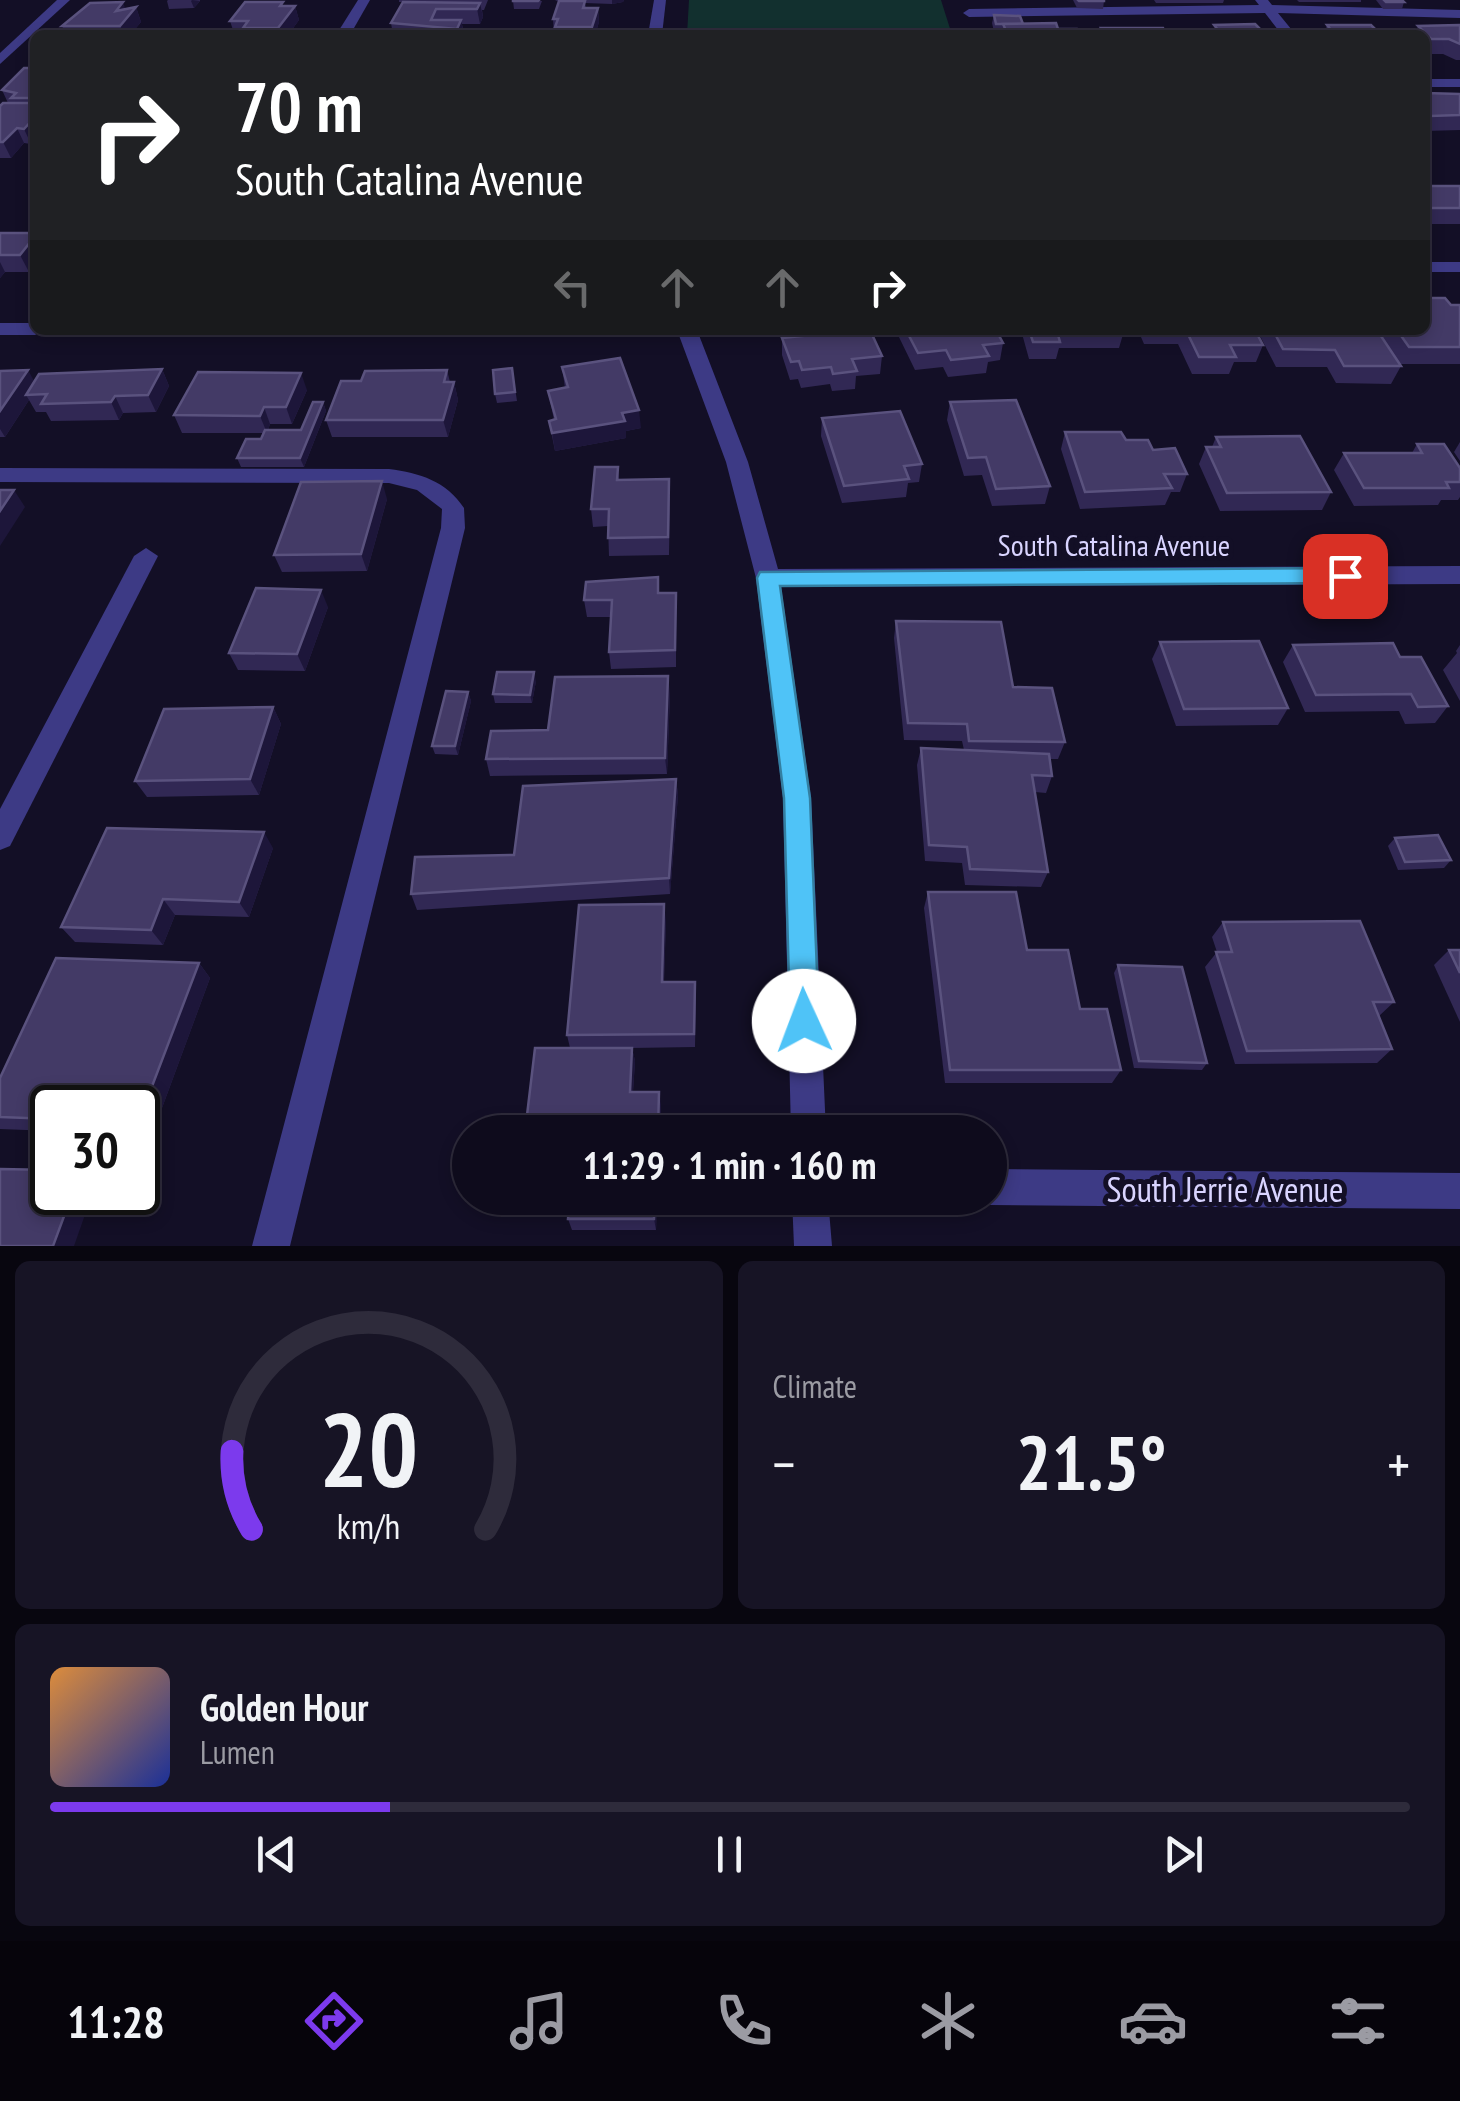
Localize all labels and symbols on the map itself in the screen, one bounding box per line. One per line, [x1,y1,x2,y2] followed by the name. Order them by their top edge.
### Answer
[998,525,1230,564] street label: South Catalina Avenue
[1303,534,1388,619] pin
[752,969,856,1073] position arrow
[30,1085,160,1215] speed limit sign: 30
[1107,1166,1343,1212] street label: South Jerrie Avenue

